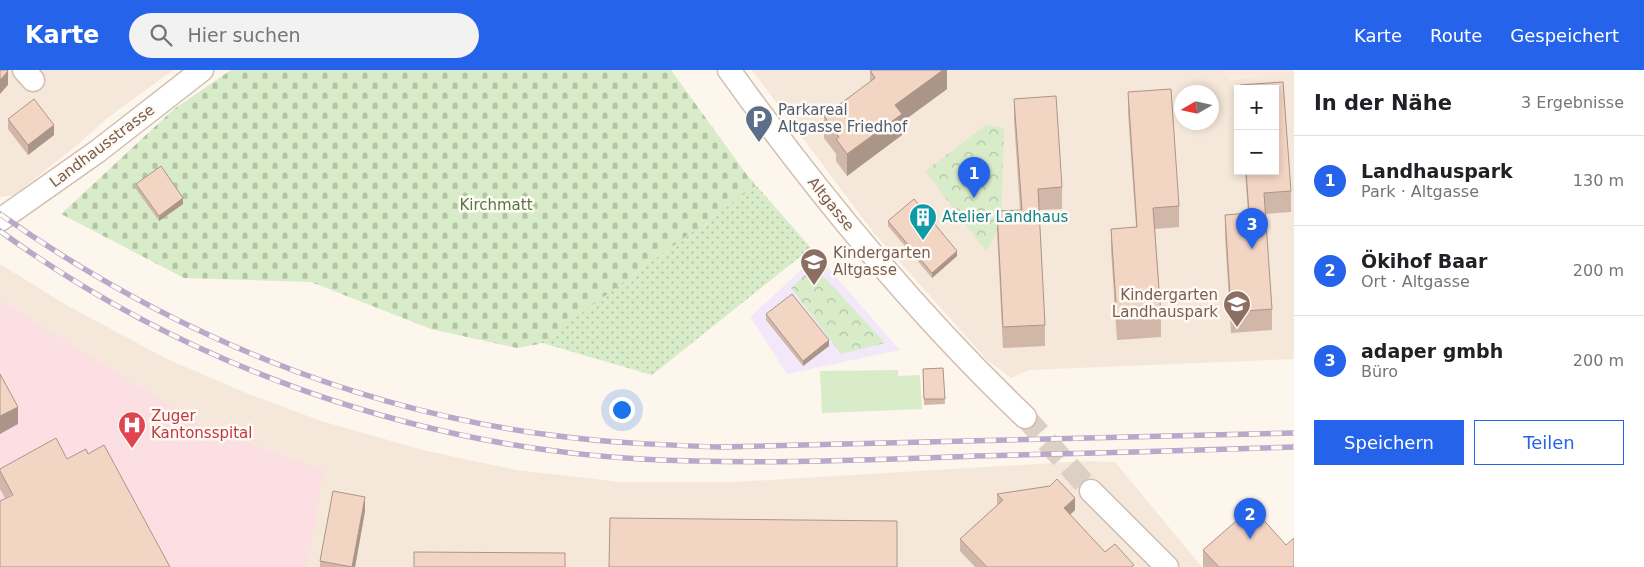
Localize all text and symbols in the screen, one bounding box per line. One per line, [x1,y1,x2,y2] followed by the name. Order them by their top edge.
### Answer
[129,13,479,58] search box
[25,21,99,49] text: Karte
[147,21,175,49] icon: search
[187,24,301,46] text: Hier suchen
[1354,25,1402,46] text: Karte
[1430,25,1482,46] text: Route
[1510,25,1619,46] text: Gespeichert
[1174,85,1219,130] north arrow
[1234,85,1279,175] map controls
[1234,85,1279,130] button: +
[1314,91,1452,115] text: In der Nähe
[1521,93,1624,112] text: 3 Ergebnisse
[46,101,158,191] street label: Landhausstrasse
[778,101,908,136] place label: Parkareal Altgasse Friedhof
[744,104,774,143] parking icon: Parkareal Altgasse Friedhof
[1234,130,1279,175] button: −
[958,157,990,198] pin: 1
[1361,160,1513,182] text: Landhauspark
[1324,171,1336,190] text: 1
[1573,171,1624,190] text: 130 m
[804,174,858,234] street label: Altgasse
[1361,182,1479,201] text: Park · Altgasse
[459,196,533,214] park label: Kirchmatt
[908,202,938,241] building icon: Atelier Landhaus
[942,208,1068,226] place label: Atelier Landhaus
[1236,208,1268,249] pin: 3
[833,244,931,279] place label: Kindergarten Altgasse
[799,247,829,286] school or university icon: Kindergarten Altgasse
[1361,250,1487,272] text: Ökihof Baar
[1324,261,1336,280] text: 2
[1573,261,1624,280] text: 200 m
[1361,272,1470,291] text: Ort · Altgasse
[1112,286,1218,321] place label: Kindergarten Landhauspark
[1222,289,1252,328] school or university icon: Kindergarten Landhauspark
[1361,340,1503,362] text: adaper gmbh
[1324,351,1336,370] text: 3
[1573,351,1624,370] text: 200 m
[1361,362,1398,381] text: Büro
[609,397,635,423] your location
[151,407,252,442] place label: Zuger Kantonsspital
[117,410,147,449] hospital icon: Zuger Kantonsspital
[1314,420,1464,465] button: Speichern
[1474,420,1624,465] button: Teilen
[1234,498,1266,539] pin: 2

